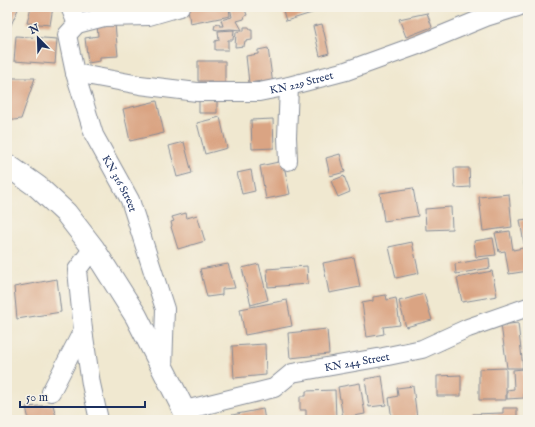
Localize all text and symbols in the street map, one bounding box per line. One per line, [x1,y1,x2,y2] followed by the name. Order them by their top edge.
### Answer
[18,18,58,58] north arrow
[26,21,42,38] text: N
[269,69,335,98] street label: KN 229 Street
[99,153,139,214] street label: KN 316 Street
[324,350,391,375] street label: KN 244 Street
[20,383,145,409] scale bar
[26,390,48,405] text: 50 m

